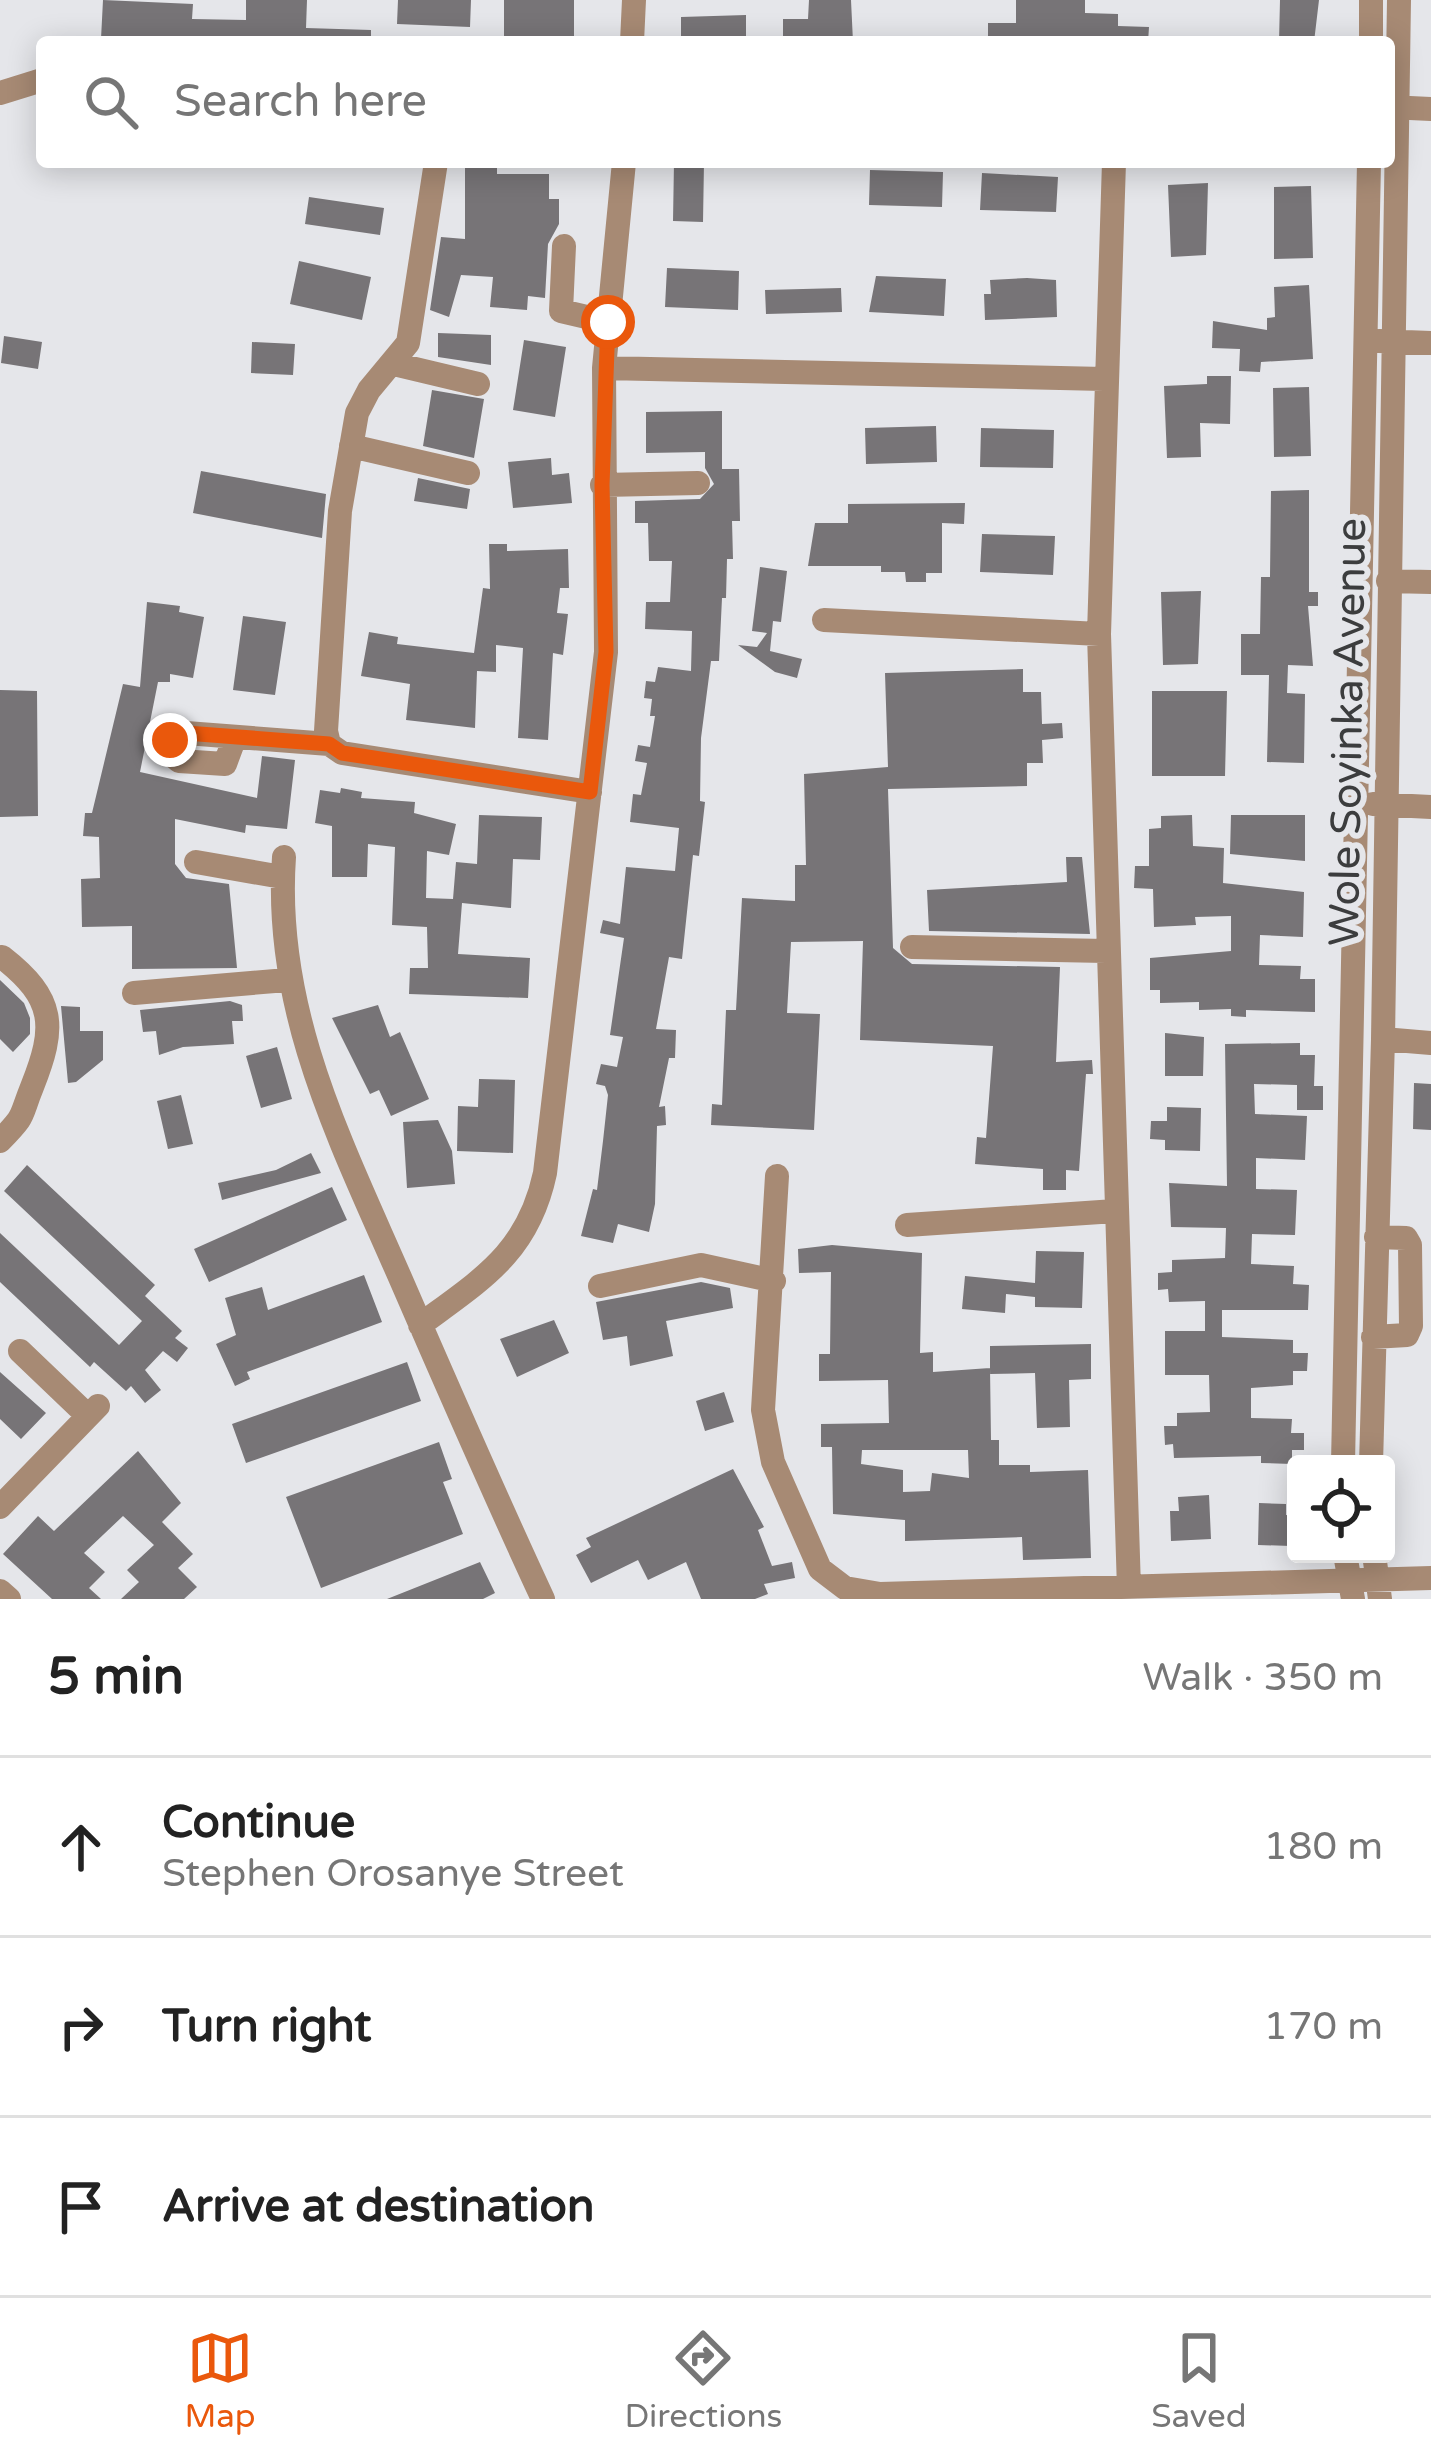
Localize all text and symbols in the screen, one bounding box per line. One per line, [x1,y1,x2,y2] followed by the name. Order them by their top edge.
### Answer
[36,36,1395,168] search box
[78,69,144,135] icon: search
[174,75,427,129] text: Search here
[581,295,635,349] route start
[1319,517,1377,947] street label: Wole Soyinka Avenue
[143,713,197,767] route end
[1287,1455,1395,1563] map controls
[1287,1455,1395,1563] button: locate
[48,1646,184,1708] text: 5 min
[1142,1654,1383,1701] text: Walk · 350 m
[162,1796,355,1850] text: Continue
[48,1814,114,1880] icon: ahead
[1264,1823,1383,1870] text: 180 m
[162,1850,624,1897] text: Stephen Orosanye Street
[48,1994,114,2060] icon: right
[162,2000,371,2054] text: Turn right
[1264,2003,1383,2050] text: 170 m
[48,2174,114,2240] icon: arrive
[162,2180,594,2234] text: Arrive at destination
[184,2325,256,2436] tab: Map
[624,2325,782,2436] tab: Directions
[1151,2325,1247,2436] tab: Saved

